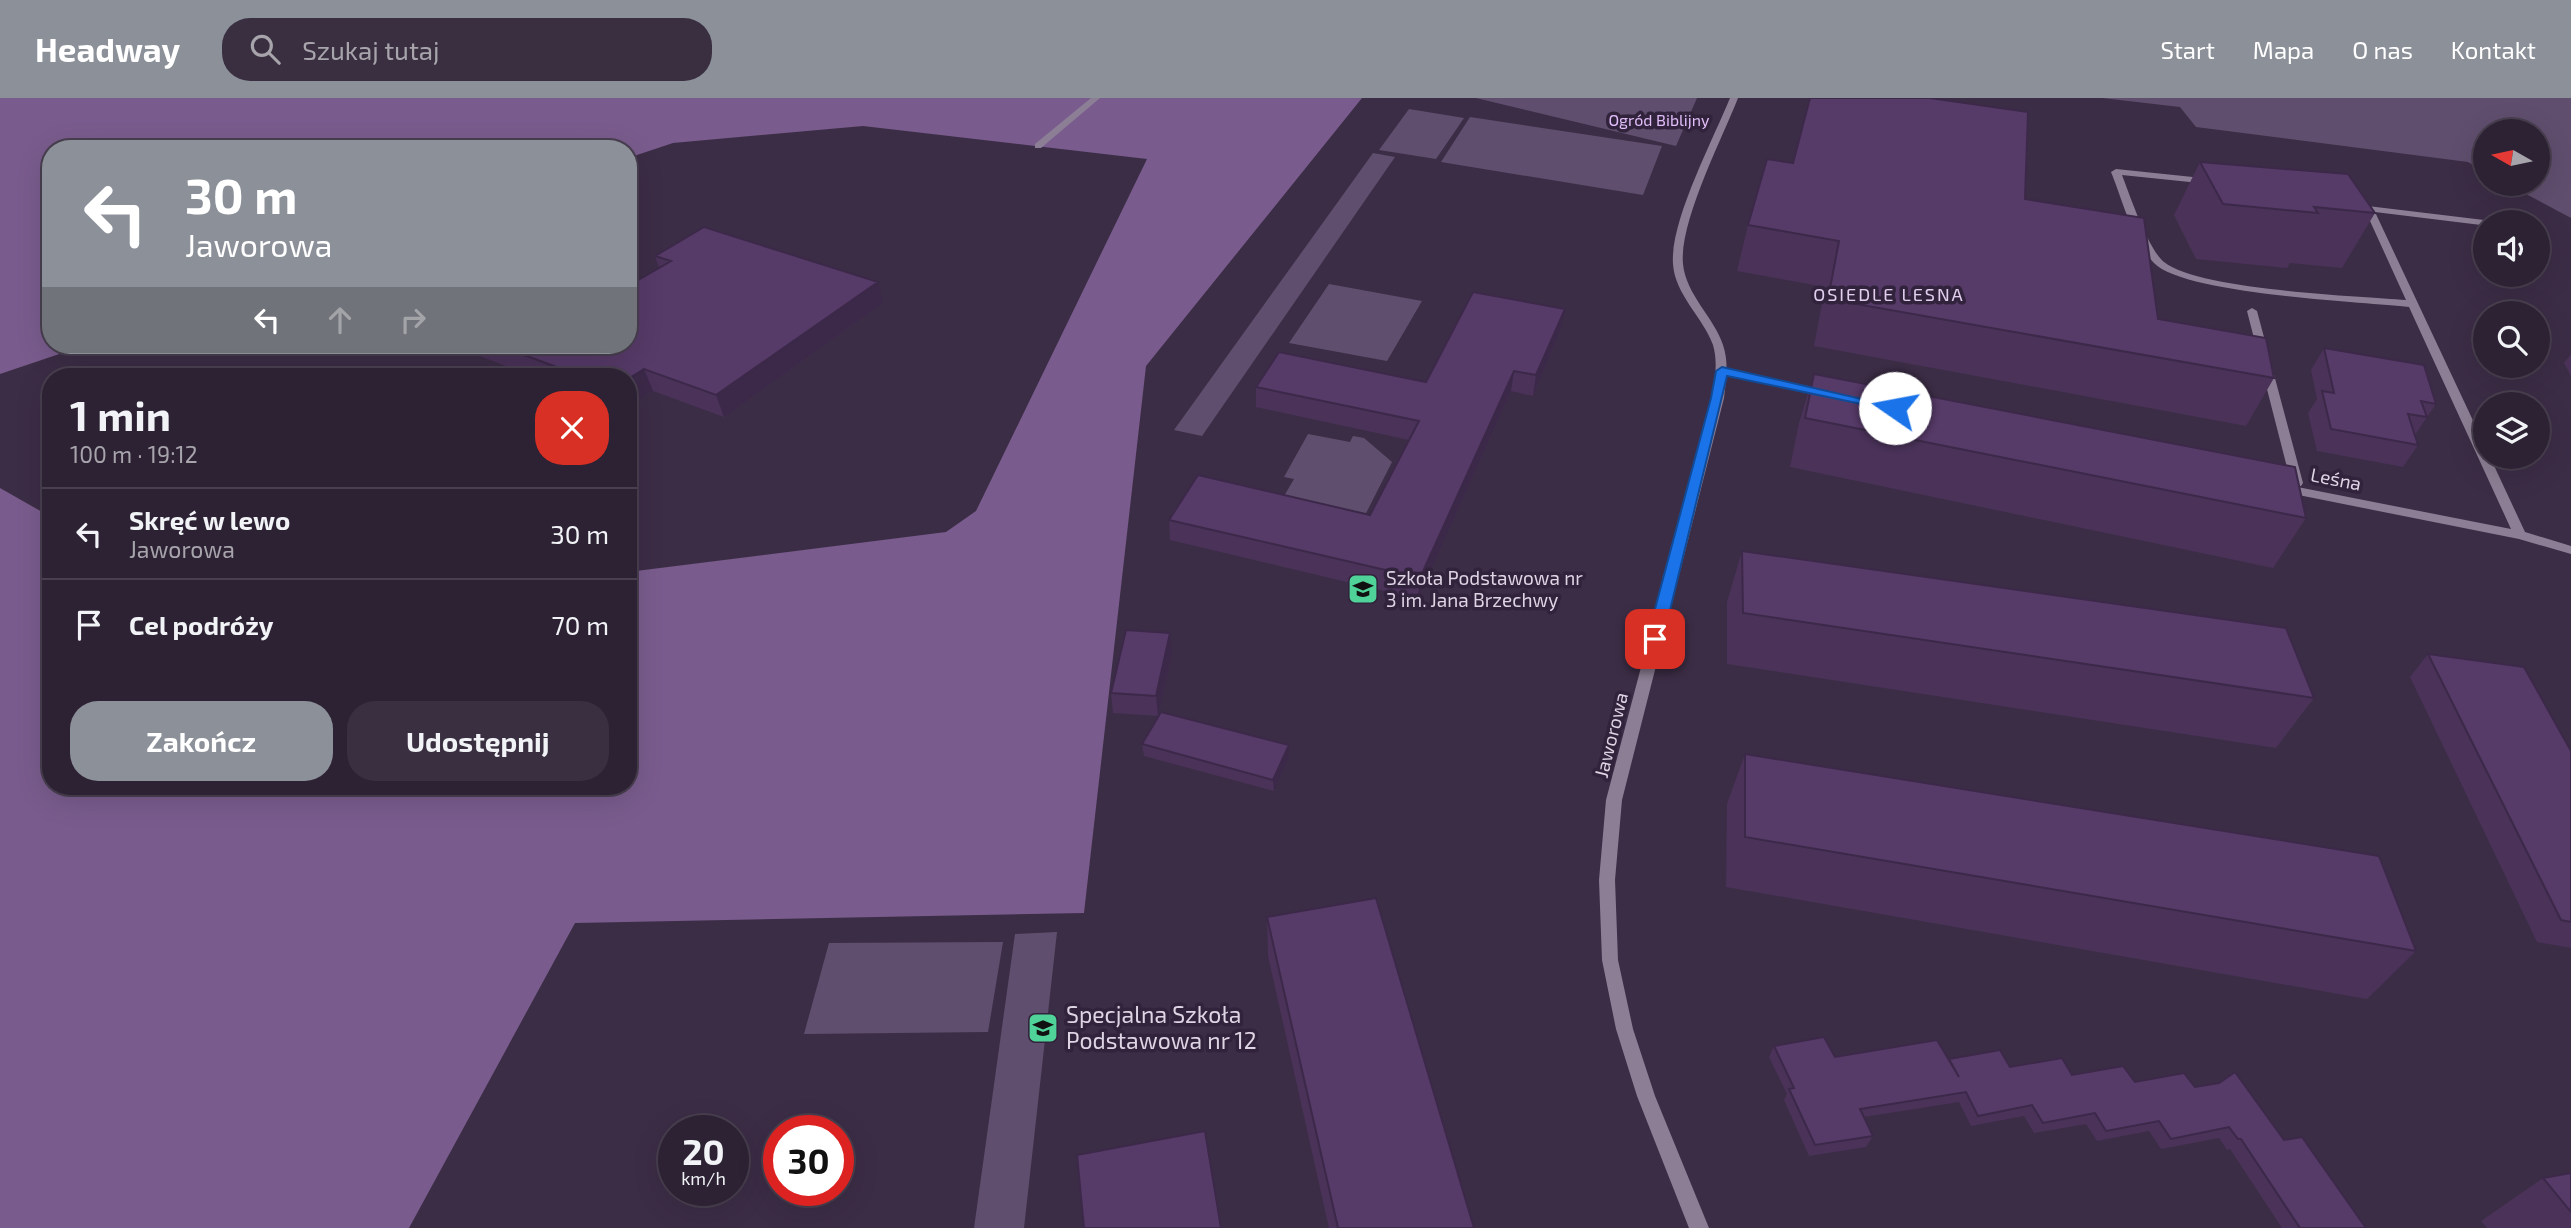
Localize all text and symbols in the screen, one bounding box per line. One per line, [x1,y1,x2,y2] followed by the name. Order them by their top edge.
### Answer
[222,18,712,81] search box
[35,29,180,69] text: Headway
[246,30,284,68] icon: search
[302,34,440,65] text: Szukaj tutaj
[2160,35,2215,64] text: Start
[2253,35,2314,64] text: Mapa
[2352,35,2413,64] text: O nas
[2451,35,2536,64] text: Kontakt
[1608,110,1710,130] park label: Ogród Biblijny
[2473,119,2550,196] north arrow
[2473,119,2550,469] map controls
[185,165,297,224] text: 30 m
[70,168,161,259] icon: left
[2473,210,2550,287] button: sound
[185,225,332,263] text: Jaworowa
[1813,283,1965,305] district label: OSIEDLE LESNA
[248,301,286,339] icon: left
[321,301,359,339] icon: ahead
[394,301,432,339] icon: right
[2473,301,2550,378] button: search
[1858,371,1932,445] position arrow
[70,389,171,439] text: 1 min
[535,391,609,465] button: close
[2473,392,2550,469] button: layers
[70,440,198,468] text: 100 m · 19:12
[2309,462,2363,495] street label: Leśna
[129,504,290,535] text: Skręć w lewo
[70,515,108,553] icon: left
[550,518,609,549] text: 30 m
[129,535,235,563] text: Jaworowa
[1386,566,1583,611] place label: Szkoła Podstawowa nr 3 im. Jana Brzechwy
[1346,572,1380,606] school or university icon: Szkoła Podstawowa nr 3 im. Jana Brzechwy
[70,606,108,644] icon: arrive
[129,609,274,640] text: Cel podróży
[551,609,609,640] text: 70 m
[1625,609,1685,669] pin
[1636,620,1674,658] icon: arrive
[1589,690,1632,780] street label: Jaworowa
[70,701,333,781] button: Zakończ
[347,701,609,781] button: Udostępnij
[1066,1000,1257,1054] place label: Specjalna Szkoła Podstawowa nr 12
[1026,1011,1060,1045] school or university icon: Specjalna Szkoła Podstawowa nr 12
[763,1115,854,1206] speed limit sign: 30
[682,1130,725,1172] text: 20
[681,1167,726,1189] text: km/h

